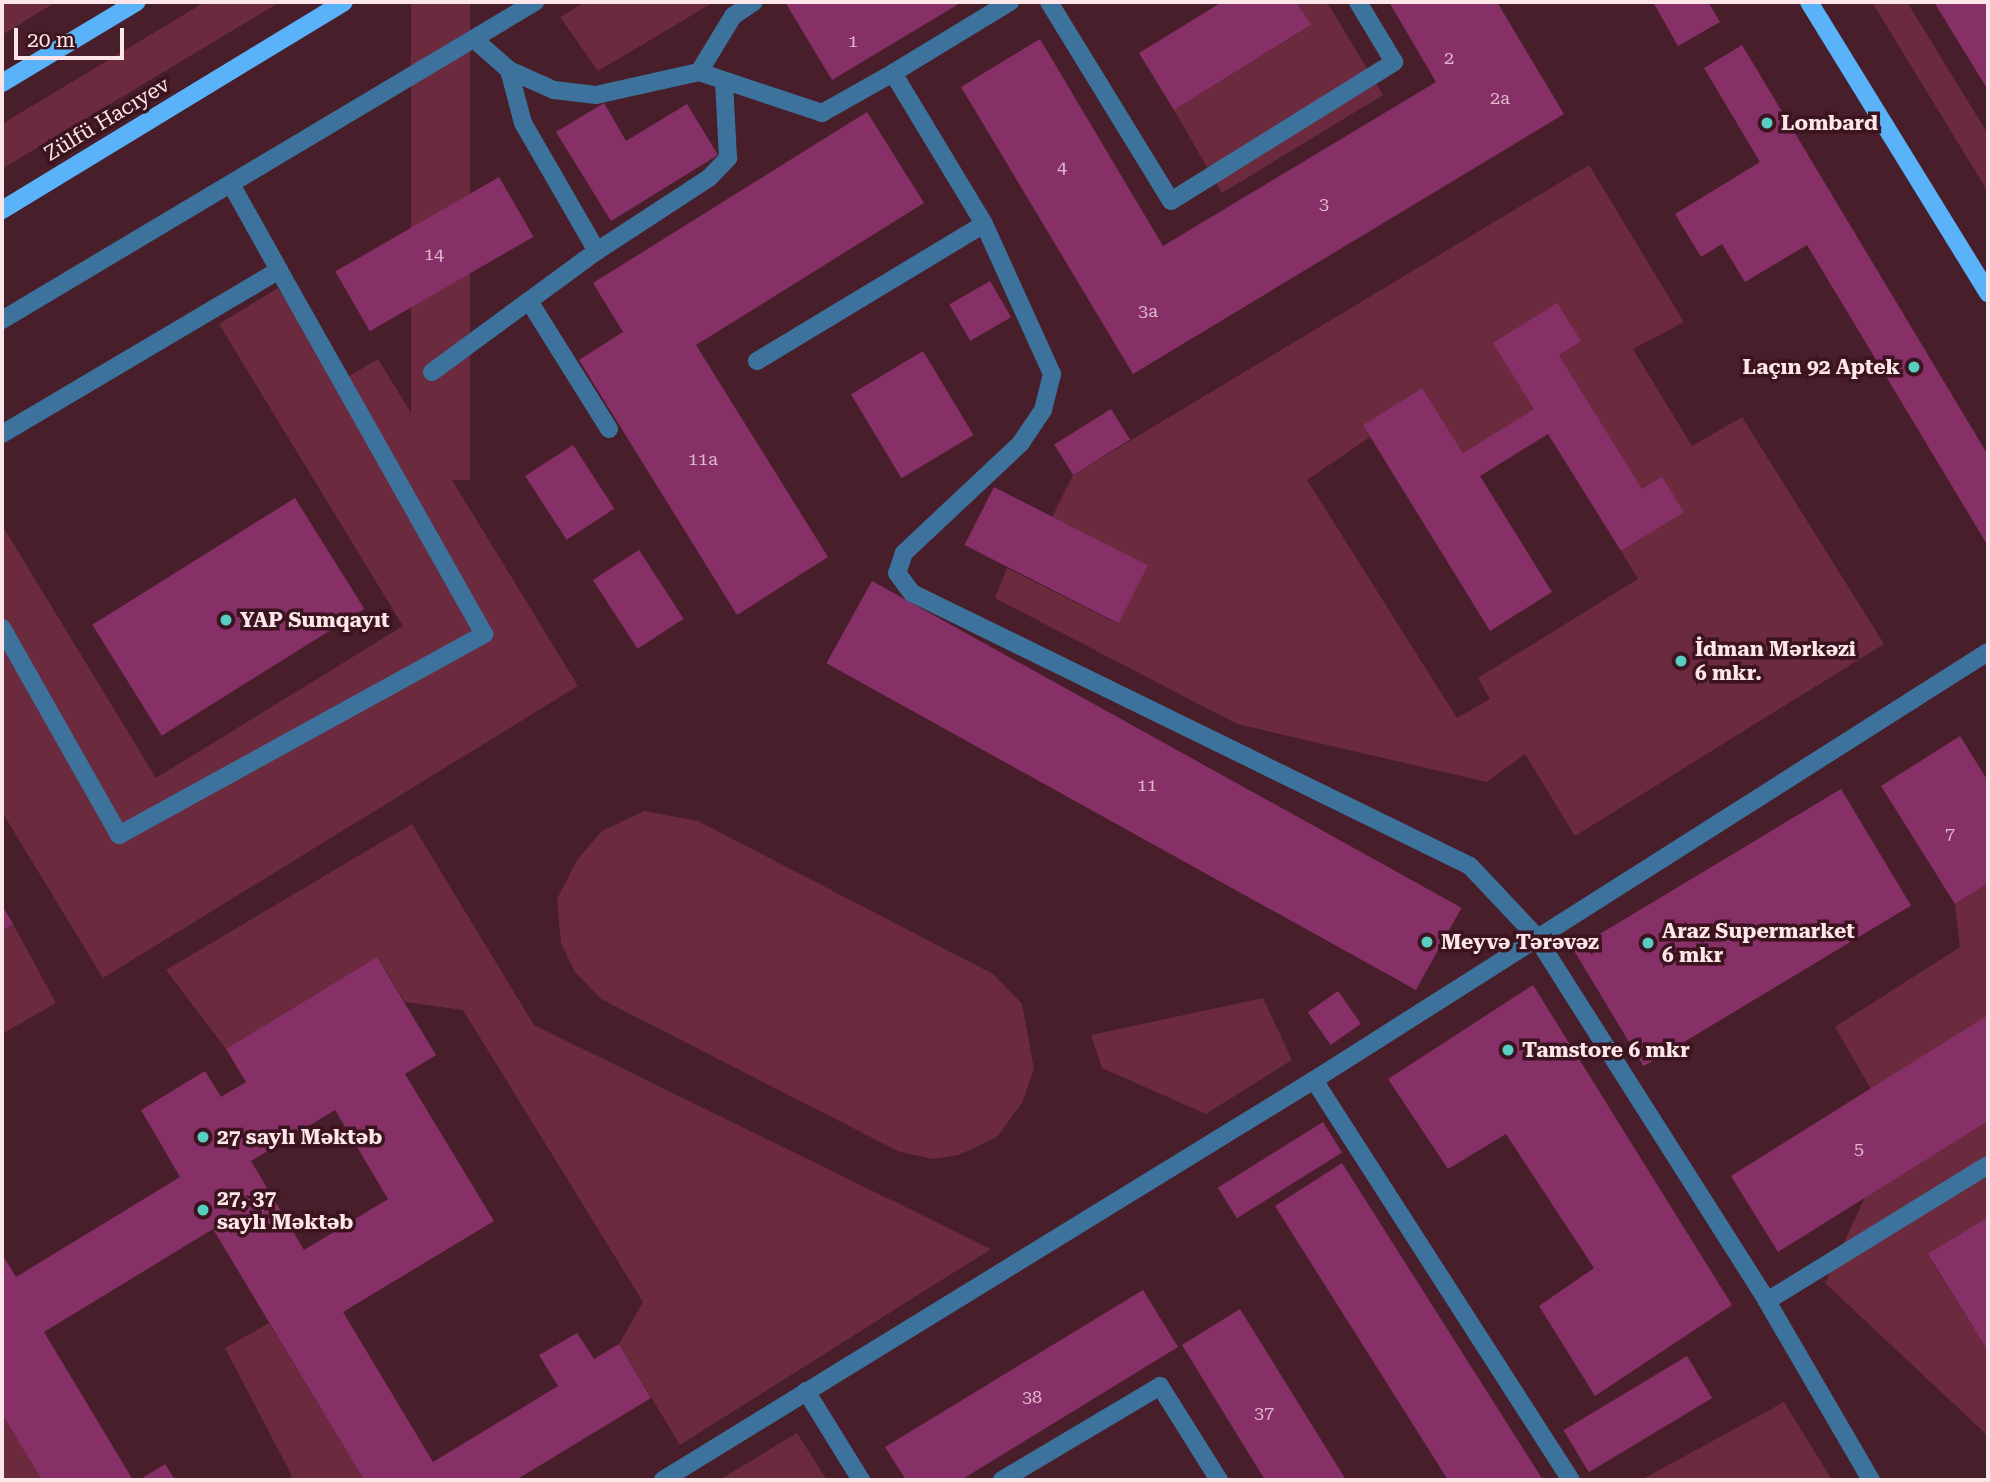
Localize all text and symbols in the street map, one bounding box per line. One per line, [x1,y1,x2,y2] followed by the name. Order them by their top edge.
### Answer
[18,14,128,58] scale bar
[27,28,75,52] text: 20 m
[848,30,858,52] house number: 1
[1444,47,1454,69] house number: 2
[40,72,174,166] street label: Zülfü Hacıyev
[1490,87,1510,109] house number: 2a
[1781,110,1878,136] place label: Lombard
[1759,115,1775,131] marker: Lombard
[1057,156,1067,178] house number: 4
[1319,193,1329,215] house number: 3
[424,243,444,265] house number: 14
[1138,300,1158,322] house number: 3a
[1743,354,1900,380] place label: Laçın 92 Aptek
[1906,359,1922,375] marker: Laçın 92 Aptek
[688,448,718,470] house number: 11a
[240,607,389,633] place label: YAP Sumqayıt
[218,612,234,628] marker: YAP Sumqayıt
[1695,636,1856,686] place label: İdman Mәrkәzi 6 mkr.
[1673,653,1689,669] marker: İdman Mәrkәzi 6 mkr.
[1137,774,1157,796] house number: 11
[1945,823,1955,845] house number: 7
[1662,918,1855,968] place label: Araz Supermarket 6 mkr
[1441,929,1599,955] place label: Meyvə Tərəvəz
[1419,934,1435,950] marker: Meyvə Tərəvəz
[1640,935,1656,951] marker: Araz Supermarket 6 mkr
[1522,1037,1690,1063] place label: Tamstore 6 mkr
[1500,1042,1516,1058] marker: Tamstore 6 mkr
[217,1124,382,1150] place label: 27 saylı Məktəb
[195,1129,211,1145] marker: 27 saylı Məktəb
[1854,1138,1864,1160] house number: 5
[217,1185,353,1235] place label: 27, 37 saylı Məktəb
[195,1202,211,1218] marker: 27, 37 saylı Məktəb
[1022,1386,1042,1408] house number: 38
[1254,1402,1274,1424] house number: 37

